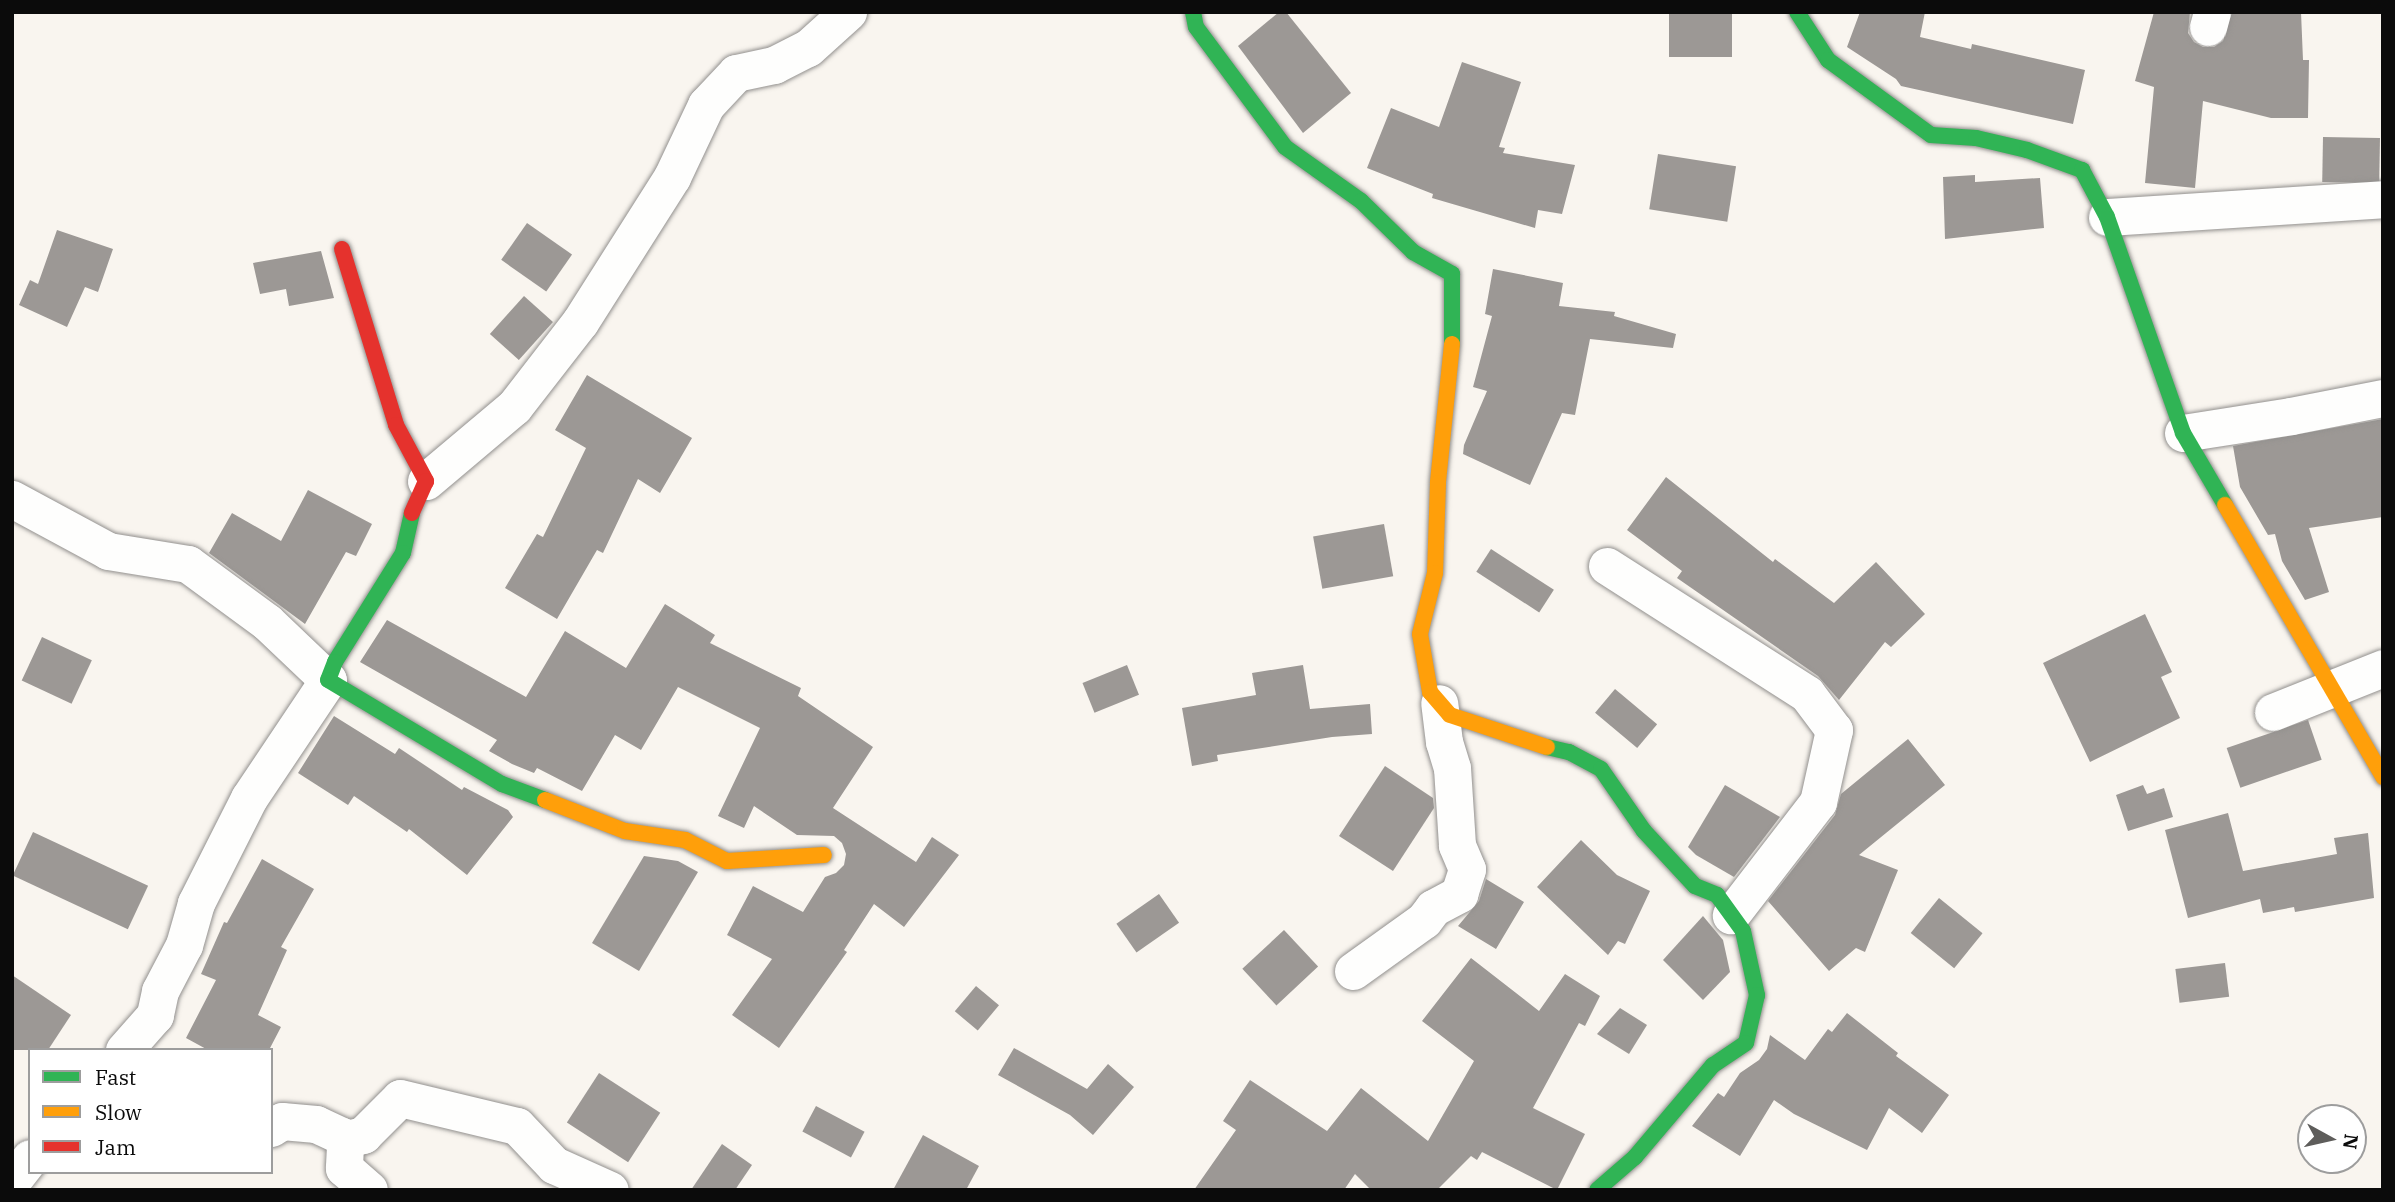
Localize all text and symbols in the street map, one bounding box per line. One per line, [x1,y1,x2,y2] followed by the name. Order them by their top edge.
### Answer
[28,1048,273,1174] legend
[95,1063,136,1091] text: Fast
[95,1098,142,1126] text: Slow
[2297,1104,2367,1174] north arrow
[95,1133,136,1161] text: Jam
[2338,1133,2364,1151] text: N

